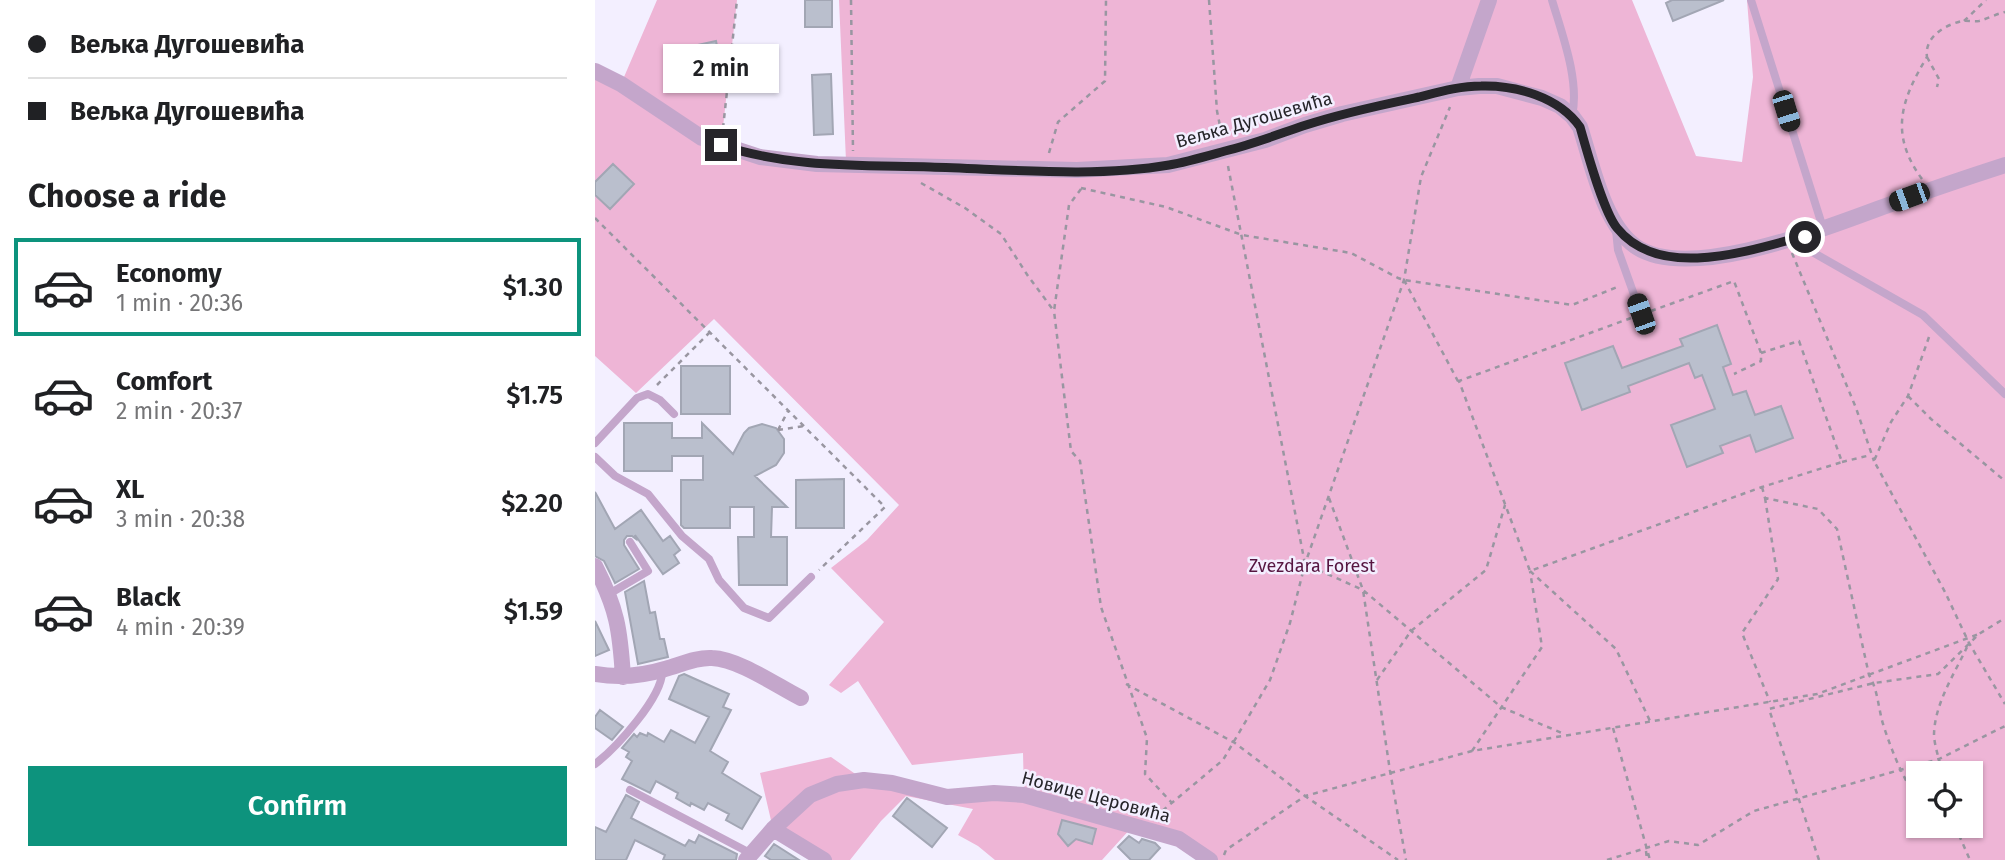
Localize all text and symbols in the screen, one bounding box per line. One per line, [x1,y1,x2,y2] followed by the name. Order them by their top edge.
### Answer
[70,29,305,60] text: Вељка Дугошевића
[663,44,779,92] callout: 2 min
[693,54,749,82] text: 2 min
[1173,87,1335,153] street label: Вељка Дугошевића
[1770,88,1803,134] car
[70,96,305,127] text: Вељка Дугошевића
[705,129,737,161] route end
[28,177,226,215] text: Choose a ride
[1886,180,1933,214] car
[1789,221,1821,253] route start
[32,256,95,319] icon: car
[116,258,222,289] text: Economy
[503,272,563,303] text: $1.30
[116,289,243,317] text: 1 min · 20:36
[1625,291,1658,337] car
[32,364,95,427] icon: car
[116,366,212,397] text: Comfort
[506,380,563,411] text: $1.75
[116,397,242,425] text: 2 min · 20:37
[32,472,95,535] icon: car
[116,474,144,505] text: XL
[501,488,563,519] text: $2.20
[116,505,245,533] text: 3 min · 20:38
[1249,555,1376,577] park label: Zvezdara Forest
[32,580,95,643] icon: car
[116,582,181,613] text: Black
[504,596,563,627] text: $1.59
[116,613,245,641] text: 4 min · 20:39
[1906,761,1983,838] map controls
[1906,761,1983,838] button: locate
[28,766,567,846] button: Confirm
[1019,767,1173,827] street label: Новице Церовића

